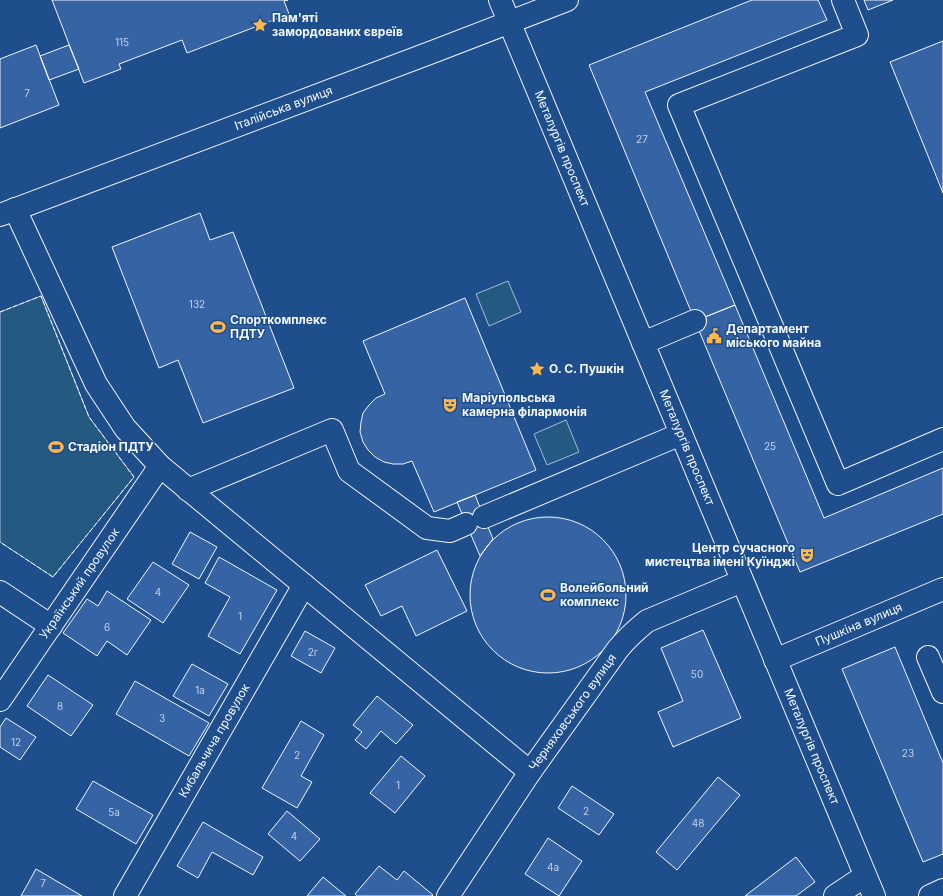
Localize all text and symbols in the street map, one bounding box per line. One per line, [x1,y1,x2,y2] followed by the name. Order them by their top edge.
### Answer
[272,10,403,39] place label: Пам'яті замордованих євреїв
[251,16,269,34] place icon: Пам'яті замордованих євреїв
[115,36,129,48] house number: 115
[232,82,335,133] street label: Італійська вулиця
[24,87,30,99] house number: 7
[532,88,593,209] street label: Металургів проспект
[636,133,648,145] house number: 27
[189,298,205,310] house number: 132
[230,312,327,341] place label: Спорткомплекс ПДТУ
[209,318,227,336] sports icon: Спорткомплекс ПДТУ
[726,321,821,350] place label: Департамент міського майна
[705,327,723,345] public building icon: Департамент міського майна
[528,360,546,378] place icon: О. С. Пушкін
[549,361,624,376] place label: О. С. Пушкін
[656,387,718,508] street label: Металургів проспект
[462,390,587,419] place label: Маріупольська камерна філармонія
[441,396,459,414] theatre icon: Маріупольська камерна філармонія
[47,438,65,456] sports icon: Стадіон ПДТУ
[68,439,154,454] place label: Стадіон ПДТУ
[764,440,776,452] house number: 25
[36,525,123,642] street label: Український провулок
[645,540,795,569] place label: Центр сучасного мистецтва імені Куїнджі
[798,546,816,564] theatre icon: Центр сучасного мистецтва імені Куїнджі
[560,580,649,609] place label: Волейбольний комплекс
[155,586,161,598] house number: 4
[539,586,557,604] sports icon: Волейбольний комплекс
[813,599,904,649] street label: Пушкіна вулиця
[238,610,242,622] house number: 1
[104,621,110,633] house number: 6
[308,646,319,658] house number: 2г
[525,651,619,773] street label: Черняховського вулиця
[691,668,703,680] house number: 50
[175,681,253,800] street label: Кибальчича провулок
[195,684,205,696] house number: 1а
[781,686,843,807] street label: Металургів проспект
[57,700,63,712] house number: 8
[159,712,165,724] house number: 3
[11,736,21,748] house number: 12
[902,747,914,759] house number: 23
[294,749,300,761] house number: 2
[396,779,400,791] house number: 1
[583,805,589,817] house number: 2
[108,806,120,818] house number: 5а
[692,817,704,829] house number: 48
[291,830,297,842] house number: 4
[547,861,559,873] house number: 4а
[40,877,46,889] house number: 7

